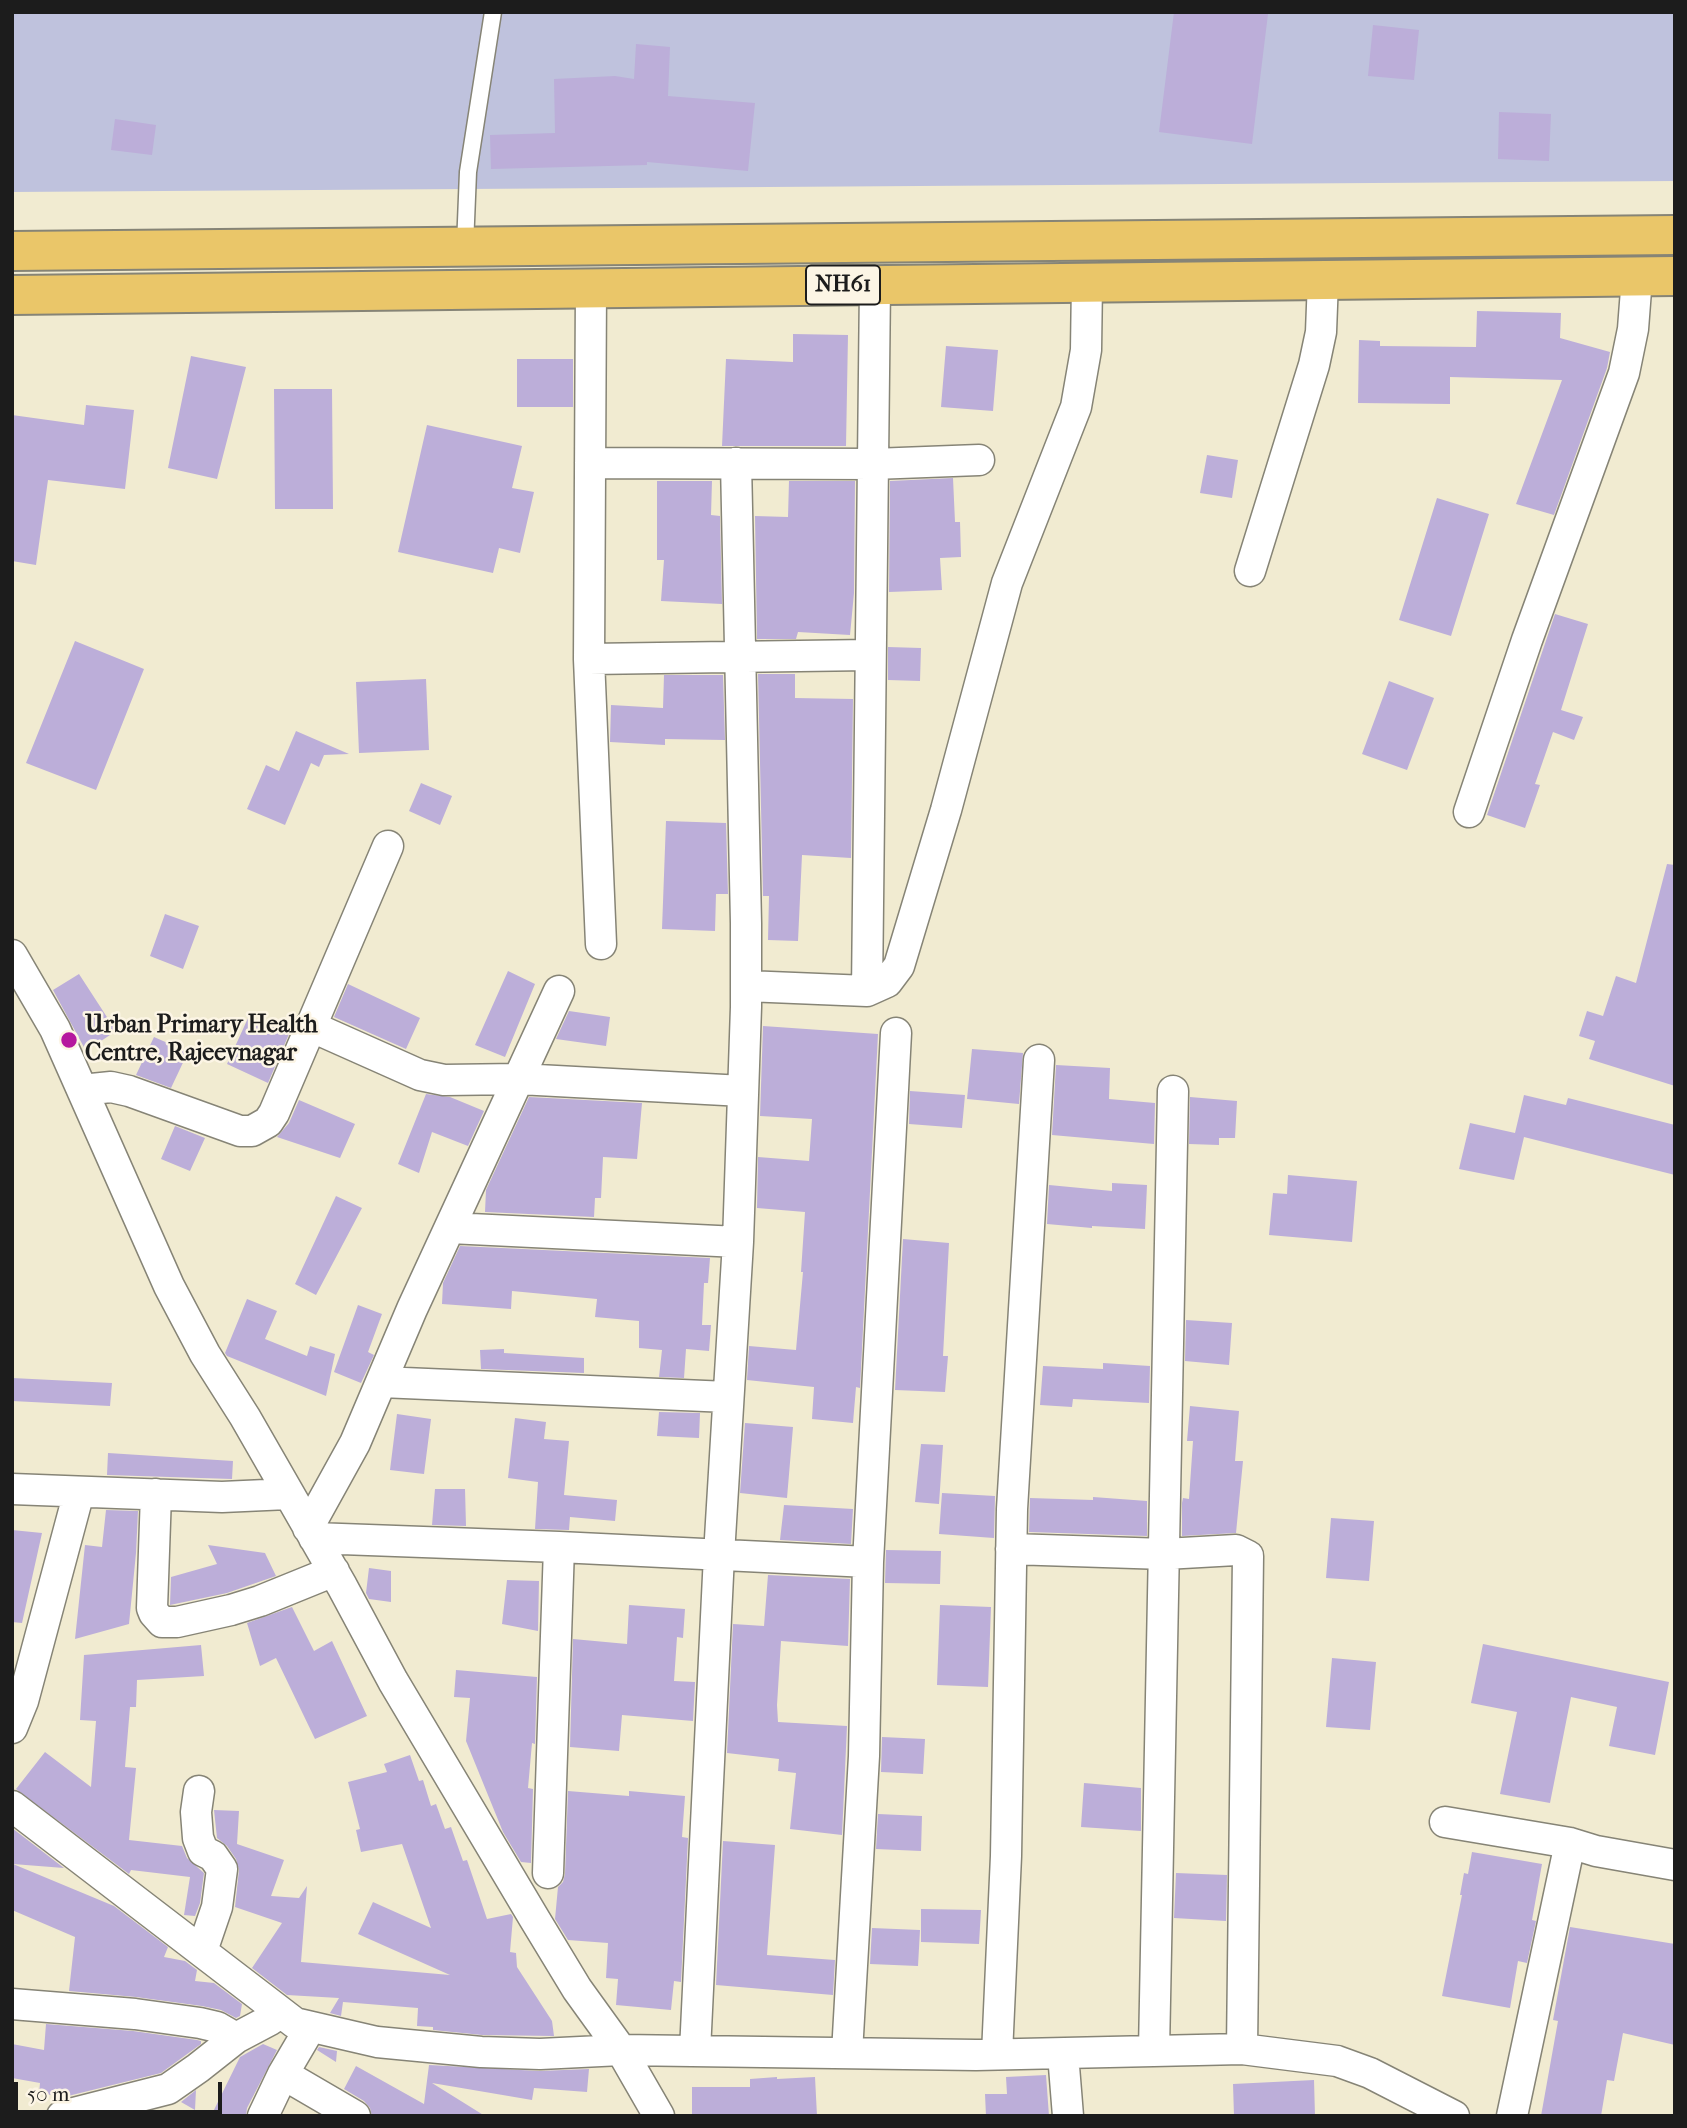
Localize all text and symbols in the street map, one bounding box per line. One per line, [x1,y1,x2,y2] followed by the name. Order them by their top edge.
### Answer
[806,266,880,304] road number: NH61
[85,1012,318,1068] place label: Urban Primary Health Centre, Rajeevnagar
[59,1030,79,1050] marker: Urban Primary Health Centre, Rajeevnagar
[18,2068,226,2112] scale bar
[27,2082,70,2106] text: 50 m

